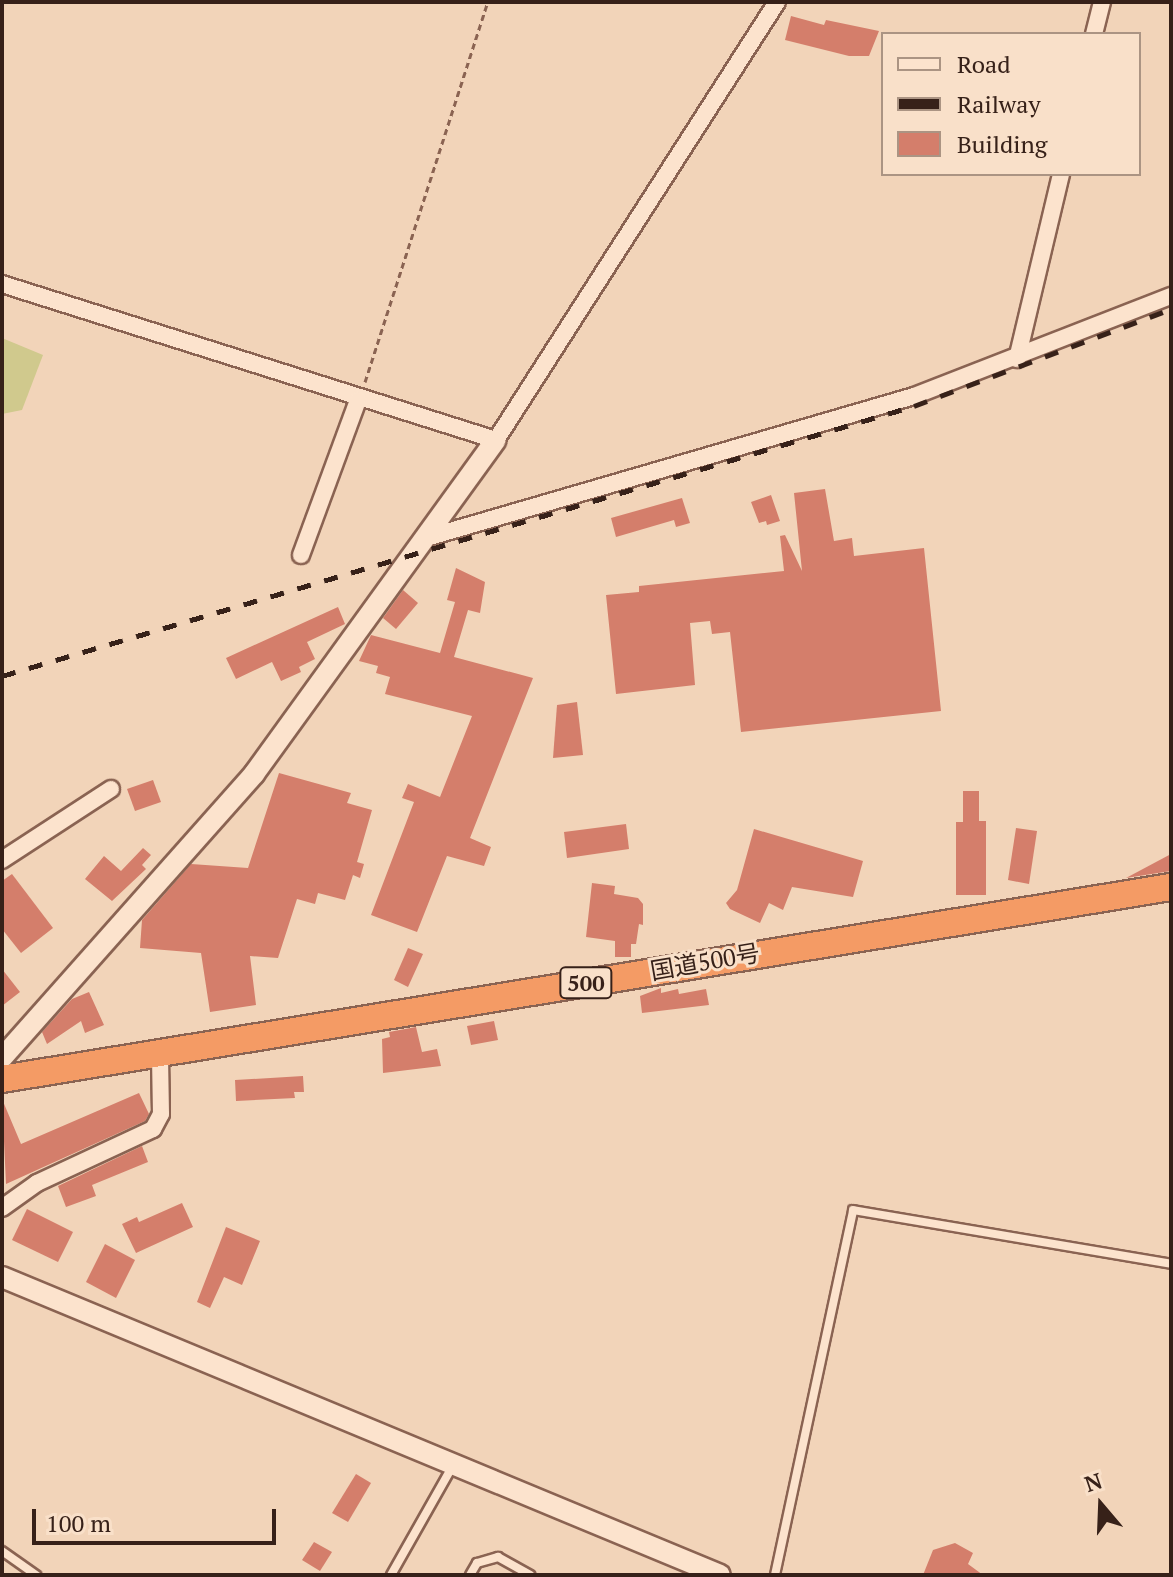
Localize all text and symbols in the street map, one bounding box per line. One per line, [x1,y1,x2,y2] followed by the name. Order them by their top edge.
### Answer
[881,32,1141,176] legend
[957,48,1011,80] text: Road
[957,88,1041,120] text: Railway
[957,128,1047,160] text: Building
[648,938,762,986] street label: 国道500号
[558,965,614,1001] road number: 500
[1061,1465,1141,1545] north arrow
[1080,1465,1106,1498] text: N
[36,1493,280,1543] scale bar
[46,1507,111,1539] text: 100 m

